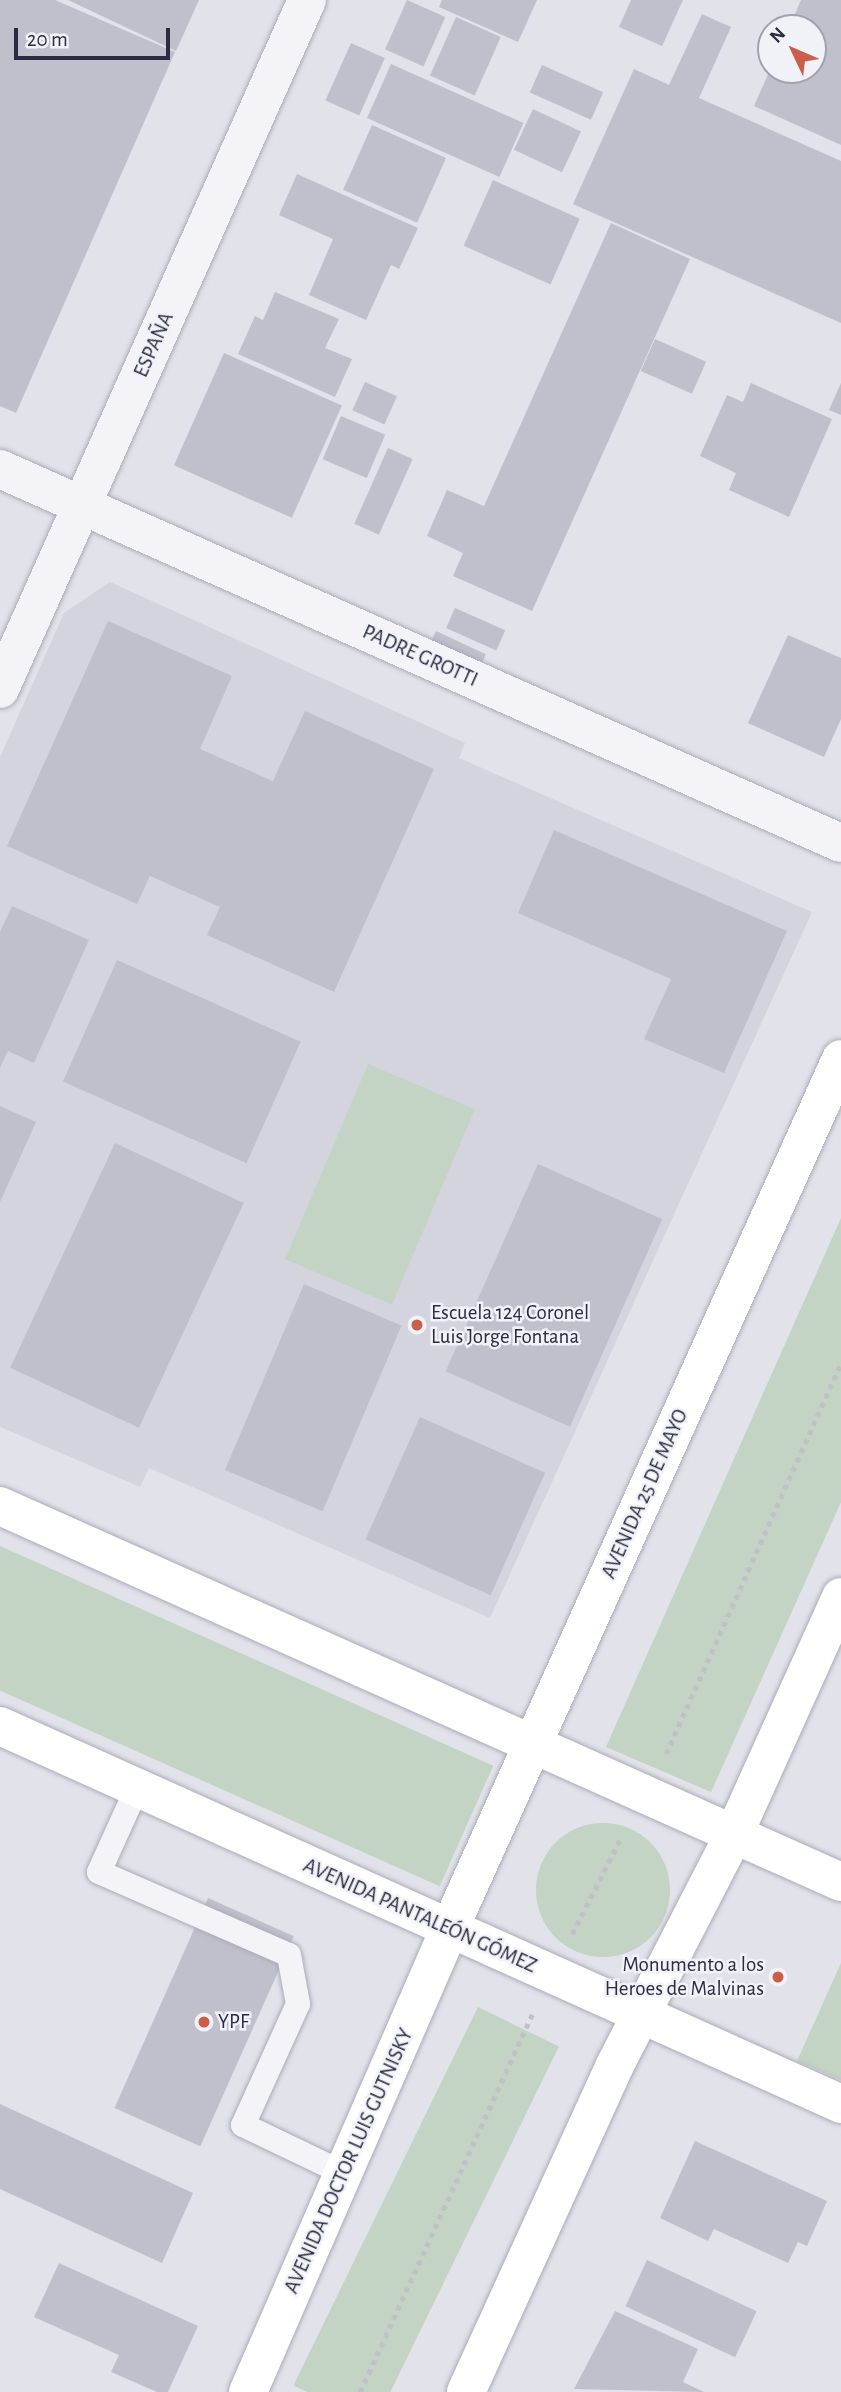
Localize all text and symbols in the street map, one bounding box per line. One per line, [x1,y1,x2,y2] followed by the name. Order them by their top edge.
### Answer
[18,14,173,58] scale bar
[757,14,827,84] north arrow
[767,24,789,47] text: N
[27,29,68,50] text: 20 m
[129,309,179,381] street label: ESPAÑA
[358,619,482,693] street label: PADRE GROTTI
[431,1300,589,1350] place label: Escuela 124 Coronel Luis Jorge Fontana
[409,1317,425,1333] marker: Escuela 124 Coronel Luis Jorge Fontana
[596,1405,694,1583] street label: AVENIDA 25 DE MAYO
[299,1853,541,1979] street label: AVENIDA PANTALEÓN GÓMEZ
[605,1952,764,2002] place label: Monumento a los Heroes de Malvinas
[770,1969,786,1985] marker: Monumento a los Heroes de Malvinas
[218,2009,249,2035] place label: YPF
[196,2014,212,2030] marker: YPF
[279,2025,419,2297] street label: AVENIDA DOCTOR LUIS GUTNISKY

